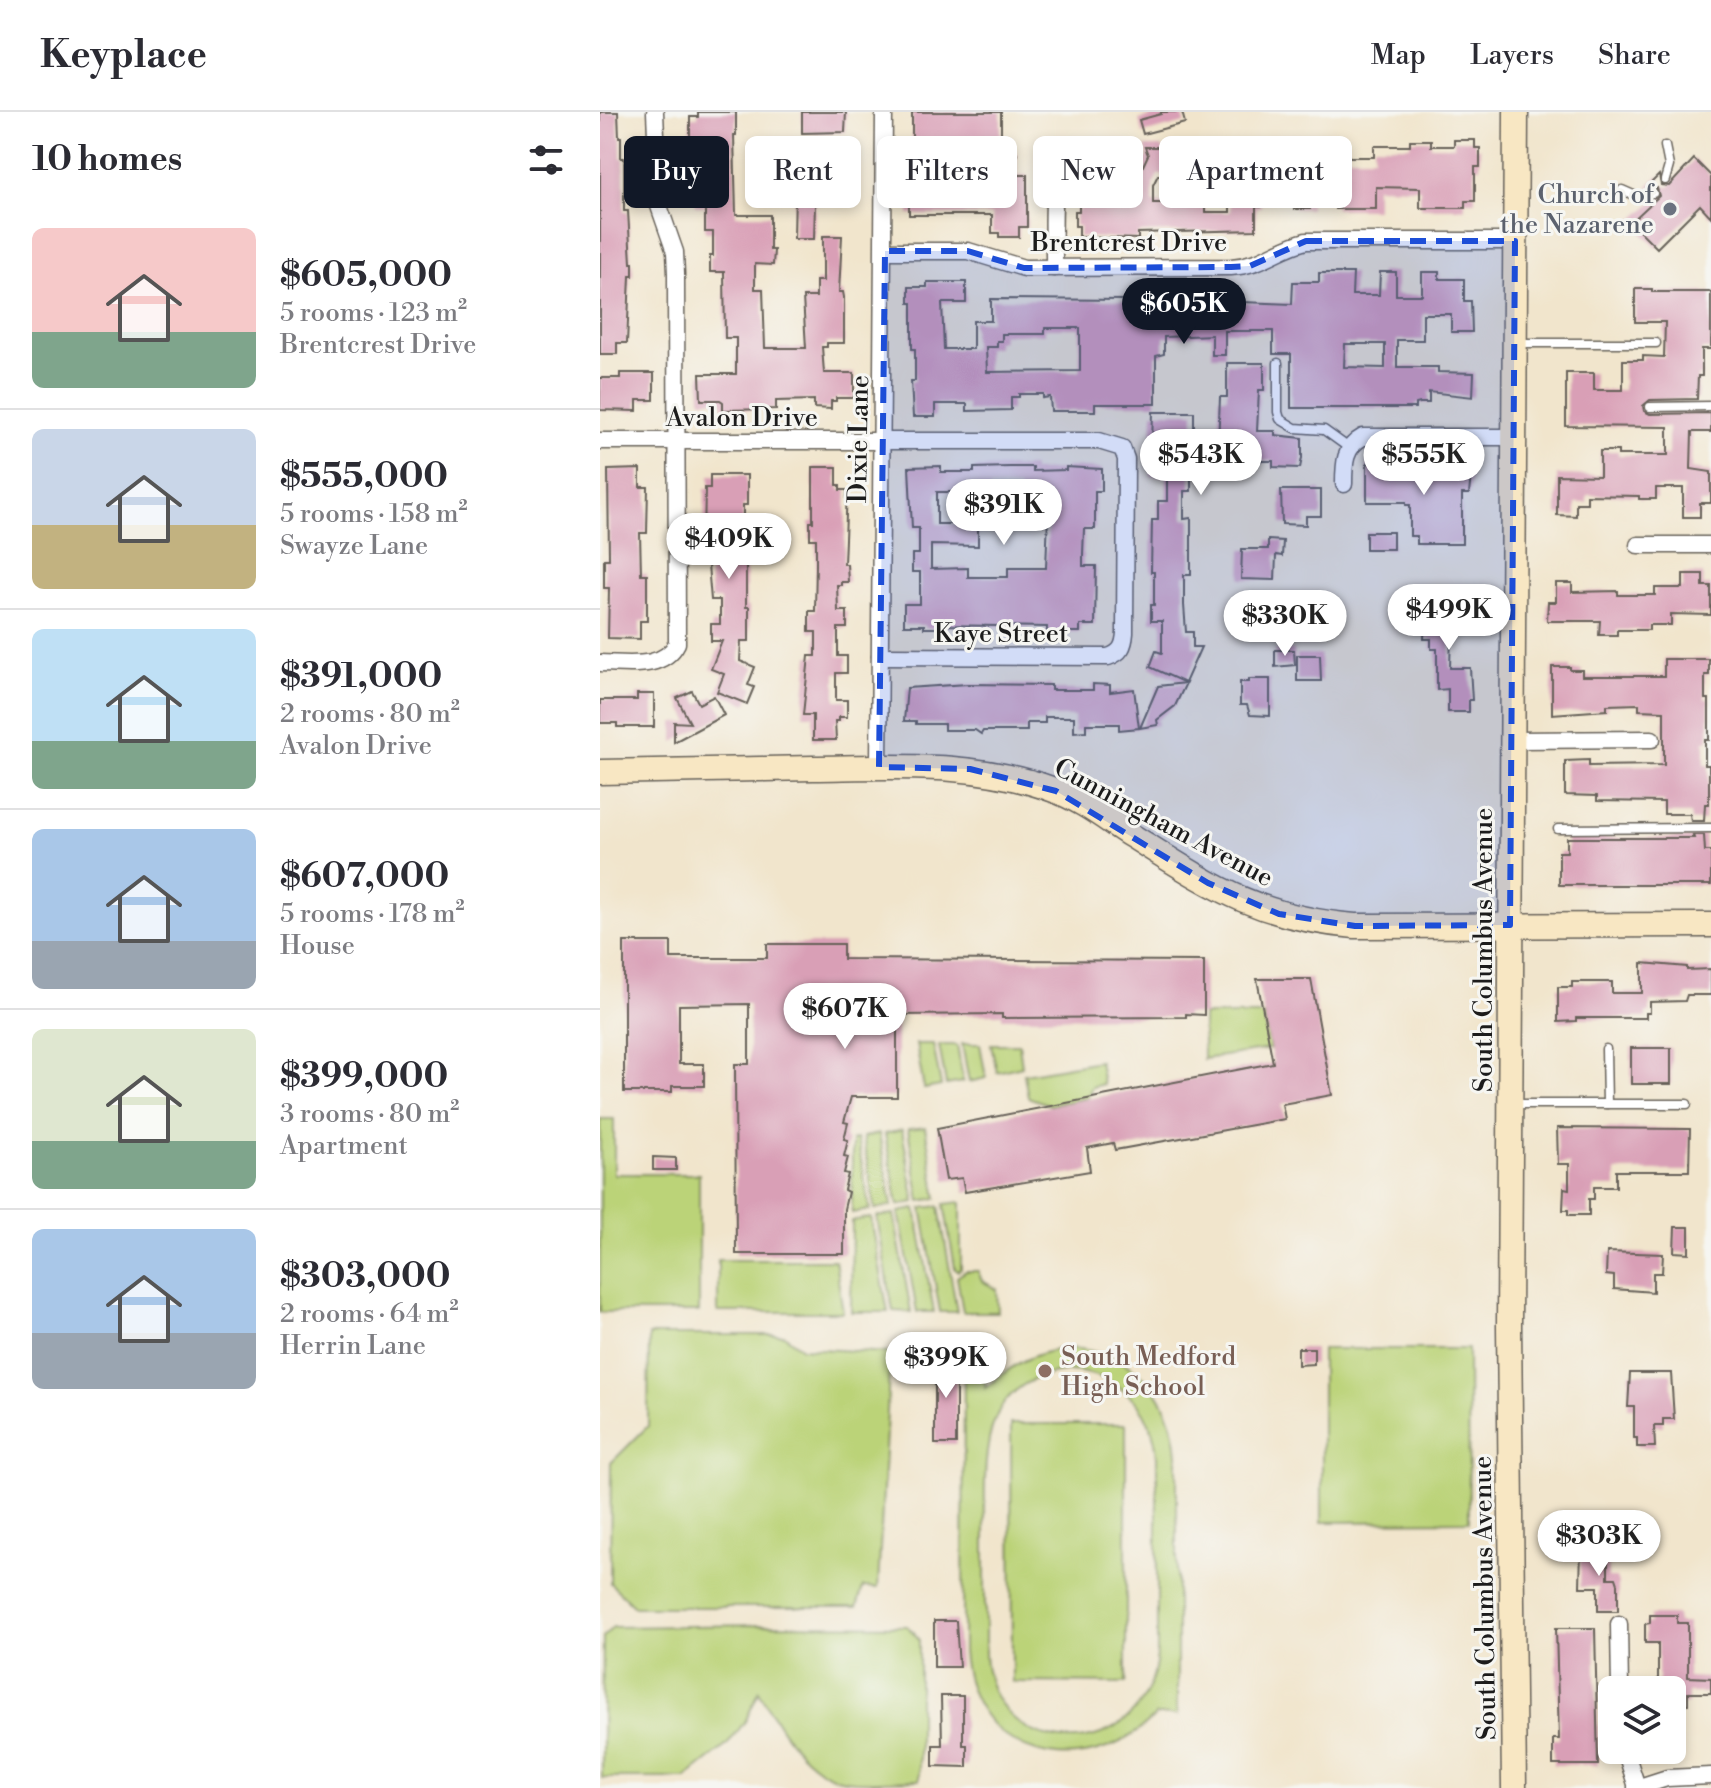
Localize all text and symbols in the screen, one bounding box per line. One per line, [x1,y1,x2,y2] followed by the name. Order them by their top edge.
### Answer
[40,32,207,79] text: Keyplace
[1371,38,1426,73] text: Map
[1470,38,1554,73] text: Layers
[1598,38,1671,73] text: Share
[624,136,729,208] chip: Buy
[745,136,861,208] chip: Rent
[877,136,1017,208] chip: Filters
[1033,136,1143,208] chip: New
[1159,136,1352,208] chip: Apartment
[524,138,568,182] icon: filters
[32,139,182,181] text: 10 homes
[1500,179,1656,241] place label: Church of the Nazarene
[1661,200,1679,218] marker: Church of the Nazarene
[1030,227,1227,259] street label: Brentcrest Drive
[280,255,452,297] text: $605,000
[96,260,192,356] icon: home
[1128,278,1240,346] pin: $605K
[1140,288,1228,320] text: $605K
[280,297,467,329] text: 5 rooms · 123 m²
[280,329,476,361] text: Brentcrest Drive
[842,375,876,503] street label: Dixie Lane
[665,402,818,434] street label: Avalon Drive
[1145,429,1257,497] pin: $543K
[1368,429,1480,497] pin: $555K
[1158,439,1244,471] text: $543K
[1382,439,1466,471] text: $555K
[280,456,448,498] text: $555,000
[96,461,192,557] icon: home
[948,479,1060,547] pin: $391K
[964,489,1044,521] text: $391K
[280,498,468,530] text: 5 rooms · 158 m²
[673,513,785,581] pin: $409K
[684,523,774,555] text: $409K
[280,530,428,562] text: Swayze Lane
[1393,584,1505,652] pin: $499K
[1229,590,1341,658] pin: $330K
[1406,594,1492,626] text: $499K
[1242,600,1328,632] text: $330K
[934,618,1068,650] street label: Kaye Street
[280,656,442,698] text: $391,000
[96,661,192,757] icon: home
[280,698,460,730] text: 2 rooms · 80 m²
[280,730,432,762] text: Avalon Drive
[1048,752,1279,894] street label: Cunningham Avenue
[1468,808,1500,1092] street label: South Columbus Avenue
[280,856,449,898] text: $607,000
[96,861,192,957] icon: home
[280,898,465,930] text: 5 rooms · 178 m²
[280,930,355,962] text: House
[789,983,901,1051] pin: $607K
[802,993,888,1025] text: $607K
[280,1056,448,1098] text: $399,000
[96,1061,192,1157] icon: home
[280,1098,459,1130] text: 3 rooms · 80 m²
[280,1130,408,1162] text: Apartment
[280,1256,450,1298] text: $303,000
[96,1261,192,1357] icon: home
[280,1298,459,1330] text: 2 rooms · 64 m²
[280,1330,426,1362] text: Herrin Lane
[890,1332,1002,1400] pin: $399K
[1061,1341,1236,1403] place label: South Medford High School
[904,1342,988,1374] text: $399K
[1036,1362,1054,1380] marker: South Medford High School
[1467,1455,1503,1741] street label: South Columbus Avenue
[1543,1510,1655,1578] pin: $303K
[1556,1520,1642,1552] text: $303K
[1598,1676,1686,1764] map controls
[1598,1676,1686,1764] button: layers

